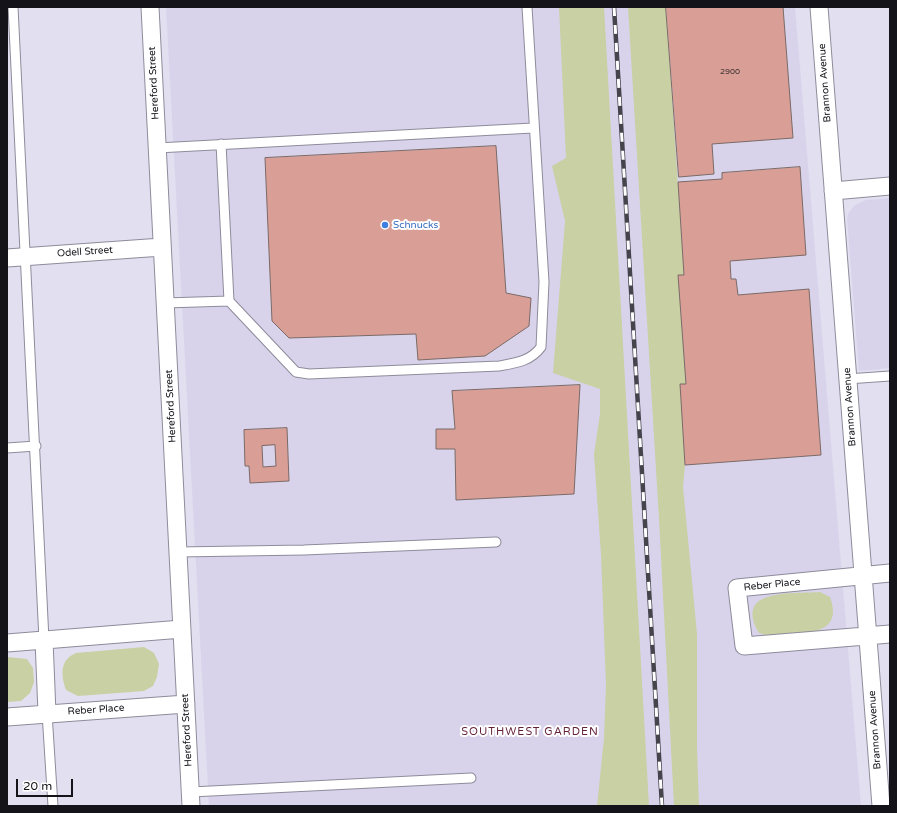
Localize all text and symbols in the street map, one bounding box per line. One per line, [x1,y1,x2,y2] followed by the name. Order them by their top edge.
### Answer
[816,43,834,123] street label: Brannon Avenue
[146,46,162,120] street label: Hereford Street
[720,67,740,77] house number: 2900
[393,219,438,231] place label: Schnucks
[380,220,390,230] marker: Schnucks
[57,244,113,260] street label: Odell Street
[841,367,859,447] street label: Brannon Avenue
[163,369,179,443] street label: Hereford Street
[743,576,801,594] street label: Reber Place
[866,690,884,770] street label: Brannon Avenue
[179,693,195,767] street label: Hereford Street
[67,702,125,718] street label: Reber Place
[461,725,599,739] district label: SOUTHWEST GARDEN
[18,771,75,797] scale bar
[23,779,52,793] text: 20 m

